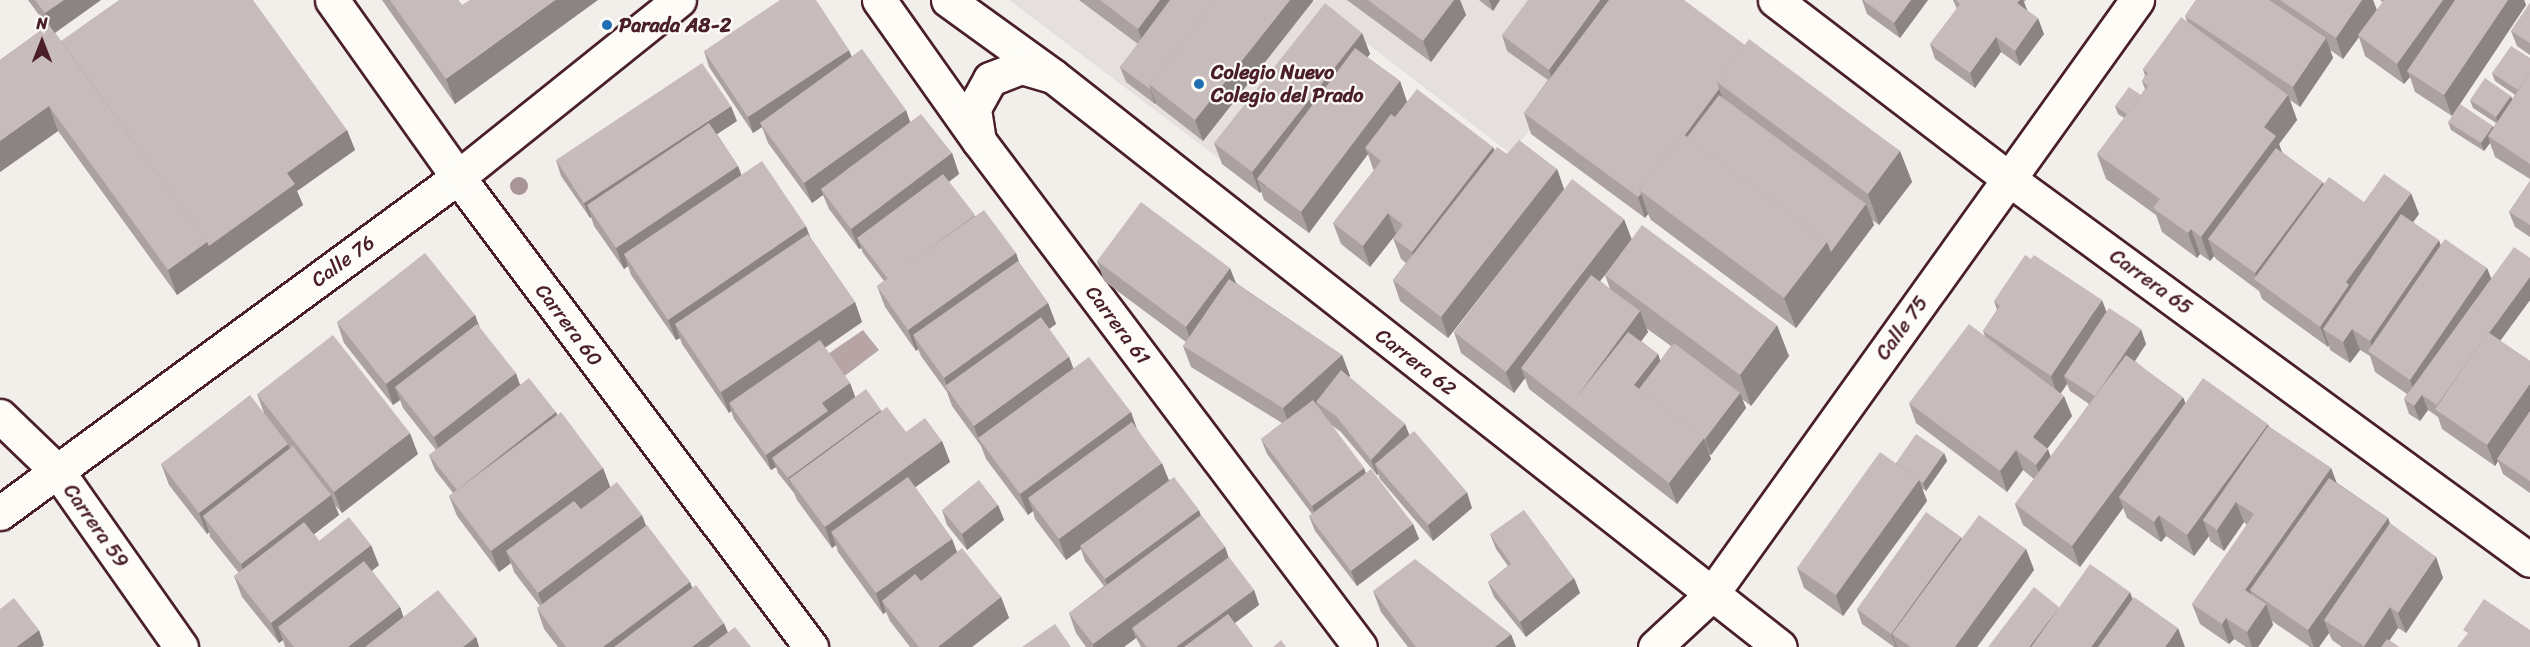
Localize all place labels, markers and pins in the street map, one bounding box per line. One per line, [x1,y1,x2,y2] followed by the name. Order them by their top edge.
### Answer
[619,13,731,37] place label: Parada A8-2
[600,18,614,32] marker: Parada A8-2
[1211,60,1363,107] place label: Colegio Nuevo Colegio del Prado
[1192,77,1206,91] marker: Colegio Nuevo Colegio del Prado

